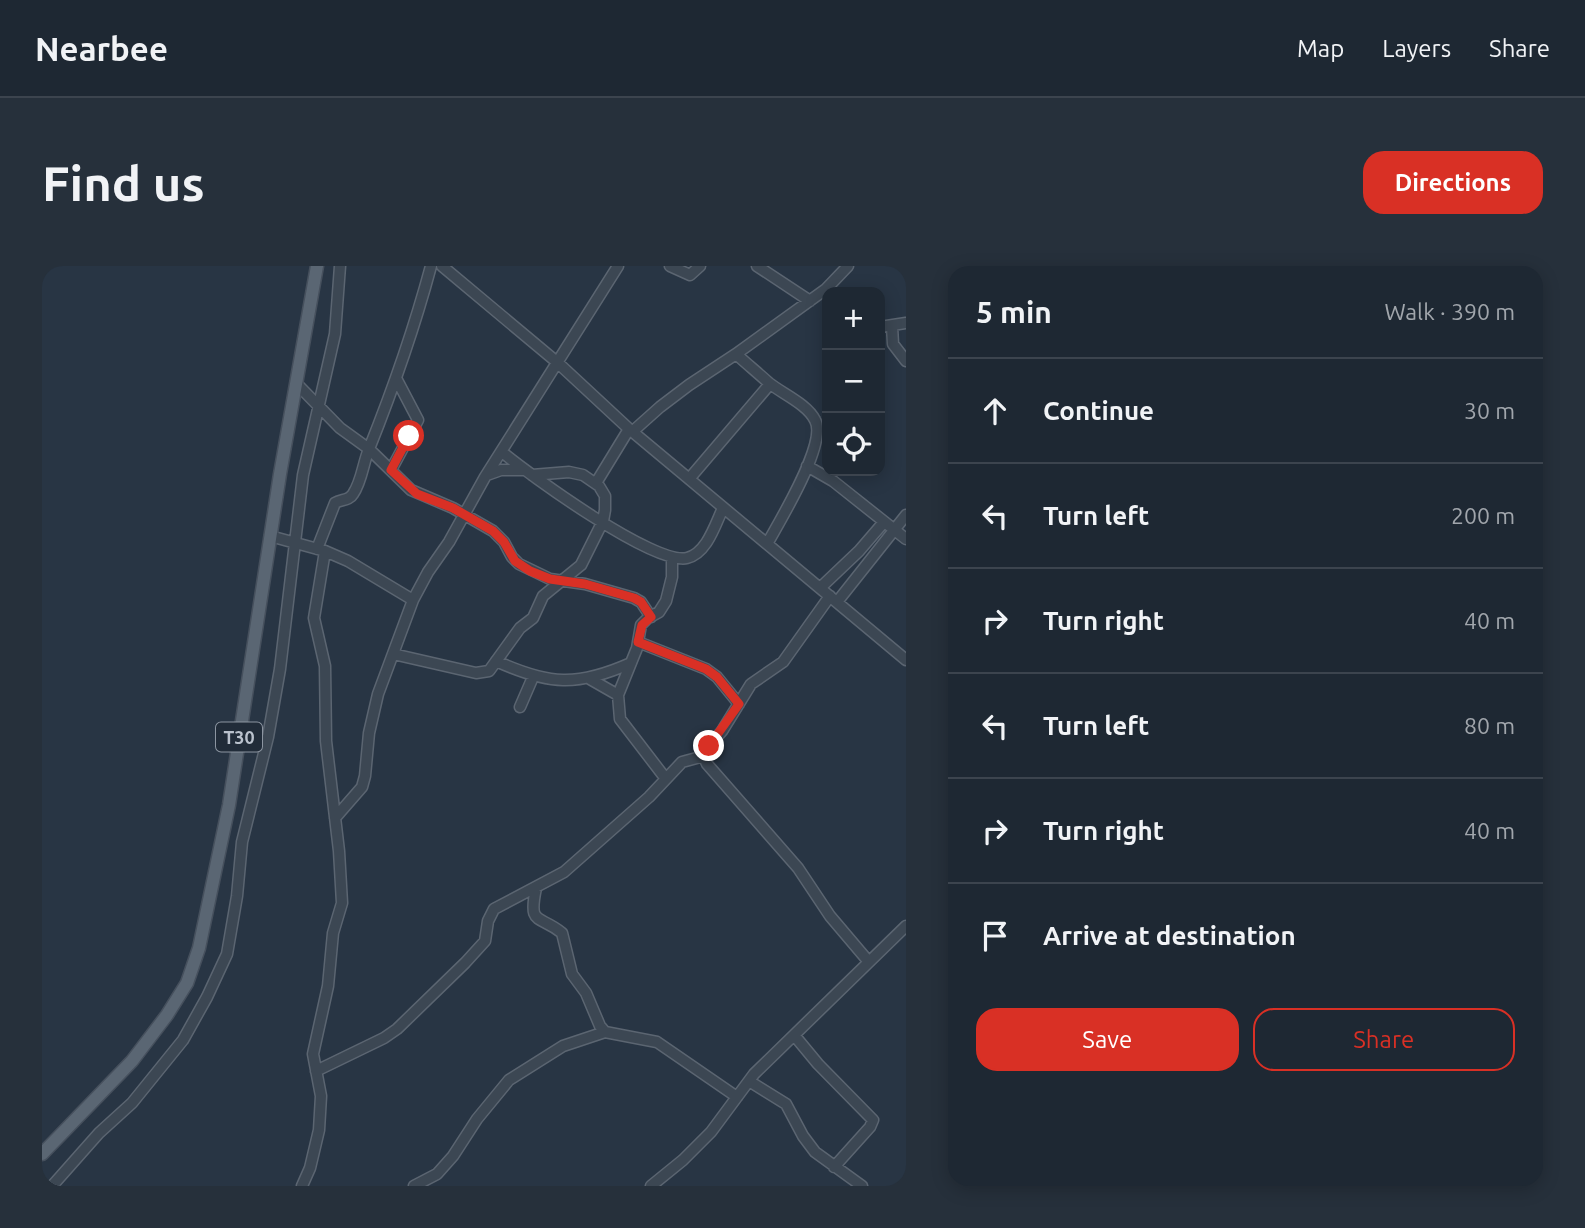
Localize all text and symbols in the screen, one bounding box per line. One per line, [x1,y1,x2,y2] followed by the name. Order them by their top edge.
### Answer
[35,30,168,67] text: Nearbee
[1297,35,1344,62] text: Map
[1382,35,1451,62] text: Layers
[1489,35,1550,62] text: Share
[1363,151,1543,214] button: Directions
[42,155,205,210] text: Find us
[822,287,885,476] map controls
[822,287,885,350] button: +
[976,295,1052,329] text: 5 min
[1384,299,1515,324] text: Walk · 390 m
[822,350,885,413] button: −
[976,392,1014,430] icon: ahead
[1043,396,1154,425] text: Continue
[1464,398,1515,423] text: 30 m
[822,413,885,476] button: locate
[393,420,424,451] route start
[976,497,1014,535] icon: left
[1043,501,1149,530] text: Turn left
[1451,503,1515,528] text: 200 m
[976,602,1014,640] icon: right
[1043,606,1164,635] text: Turn right
[1464,608,1515,633] text: 40 m
[976,707,1014,745] icon: left
[1043,711,1149,740] text: Turn left
[1464,713,1515,738] text: 80 m
[216,723,262,752] road number: T30
[693,730,724,761] route end
[976,812,1014,850] icon: right
[1043,816,1164,845] text: Turn right
[1464,818,1515,843] text: 40 m
[976,917,1014,955] icon: arrive
[1043,921,1296,950] text: Arrive at destination
[976,1008,1239,1071] button: Save
[1253,1008,1515,1071] button: Share

